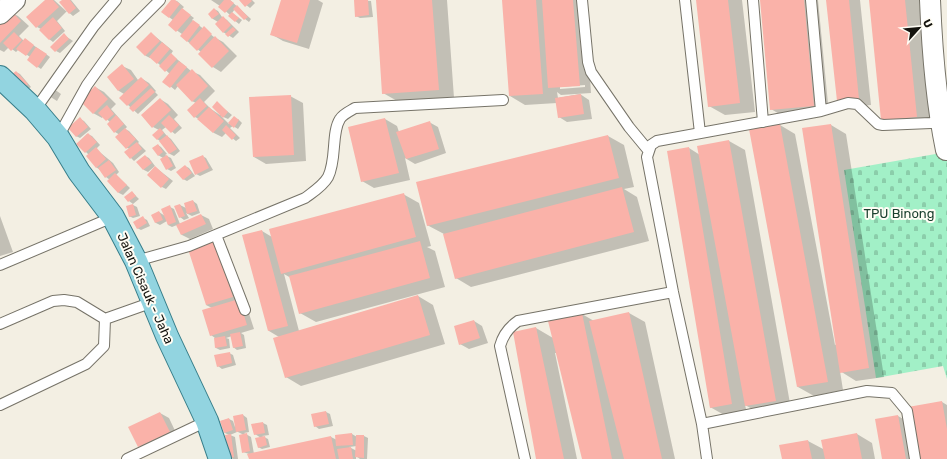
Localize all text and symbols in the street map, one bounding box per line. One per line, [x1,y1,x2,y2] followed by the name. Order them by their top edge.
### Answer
[899,8,939,48] north arrow
[920,17,935,30] text: U
[864,206,934,222] park label: TPU Binong
[114,230,177,346] street label: Jalan Cisauk - Jaha

